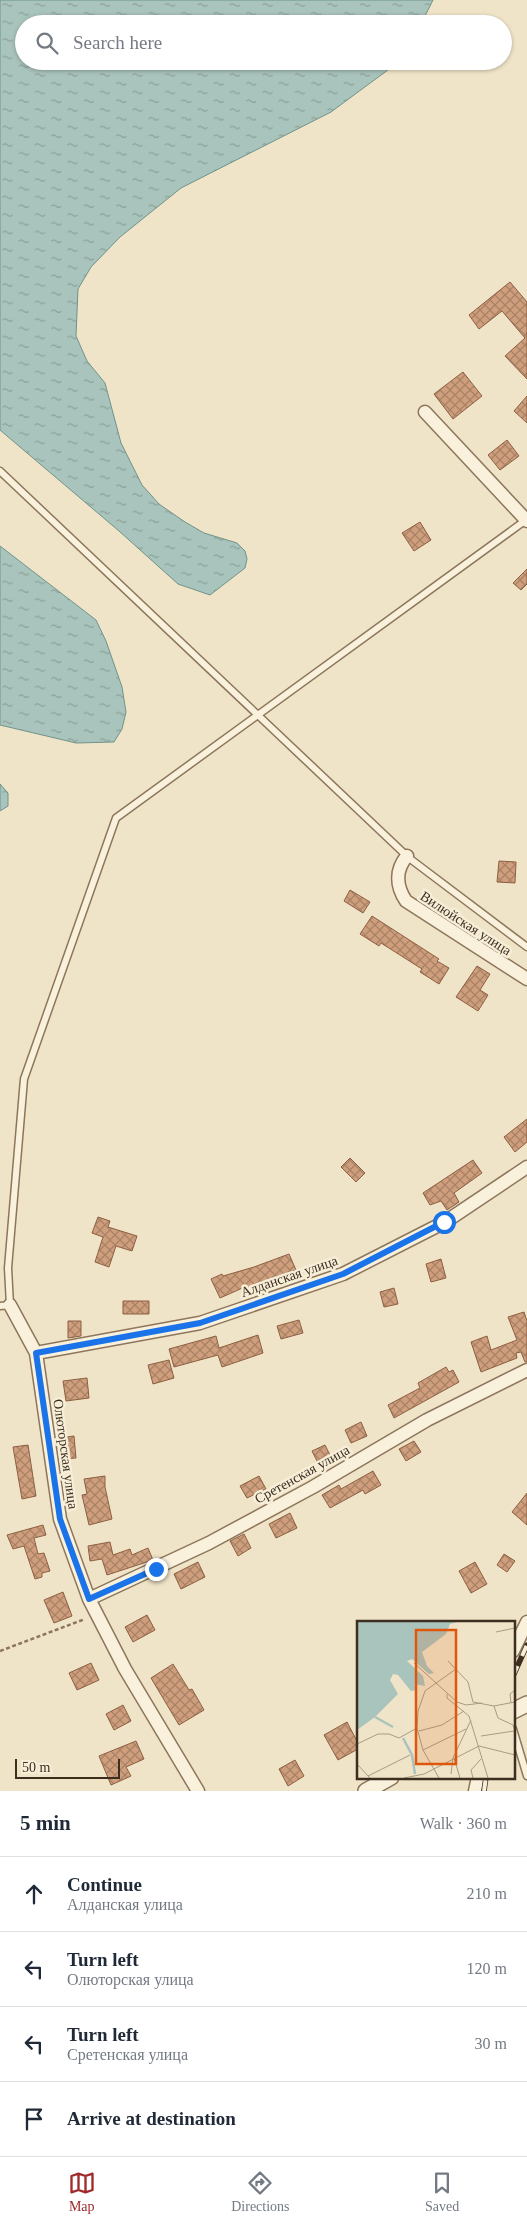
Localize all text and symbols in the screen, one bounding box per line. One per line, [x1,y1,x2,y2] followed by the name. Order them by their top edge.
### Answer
[15,15,512,70] search box
[33,29,61,57] icon: search
[73,32,162,53] text: Search here
[417,888,515,959] street label: Вилюйская улица
[433,1211,456,1234] route start
[239,1253,340,1300] street label: Алданская улица
[50,1398,81,1511] street label: Олюторская улица
[252,1442,353,1507] street label: Сретенская улица
[145,1558,168,1581] route end
[357,1621,514,1778] inset map
[15,1756,120,1779] scale bar
[22,1760,50,1775] text: 50 m
[20,1811,71,1835] text: 5 min
[420,1815,507,1832] text: Walk · 360 m
[67,1874,142,1895] text: Continue
[20,1880,48,1908] icon: ahead
[467,1885,507,1902] text: 210 m
[67,1896,183,1913] text: Алданская улица
[67,1949,139,1970] text: Turn left
[20,1955,48,1983] icon: left
[467,1960,507,1977] text: 120 m
[67,1971,194,1988] text: Олюторская улица
[67,2024,139,2045] text: Turn left
[20,2030,48,2058] icon: left
[475,2035,507,2052] text: 30 m
[67,2046,188,2063] text: Сретенская улица
[20,2105,48,2133] icon: arrive
[67,2108,236,2129] text: Arrive at destination
[68,2169,96,2215] tab: Map
[231,2169,290,2215] tab: Directions
[425,2169,459,2215] tab: Saved

